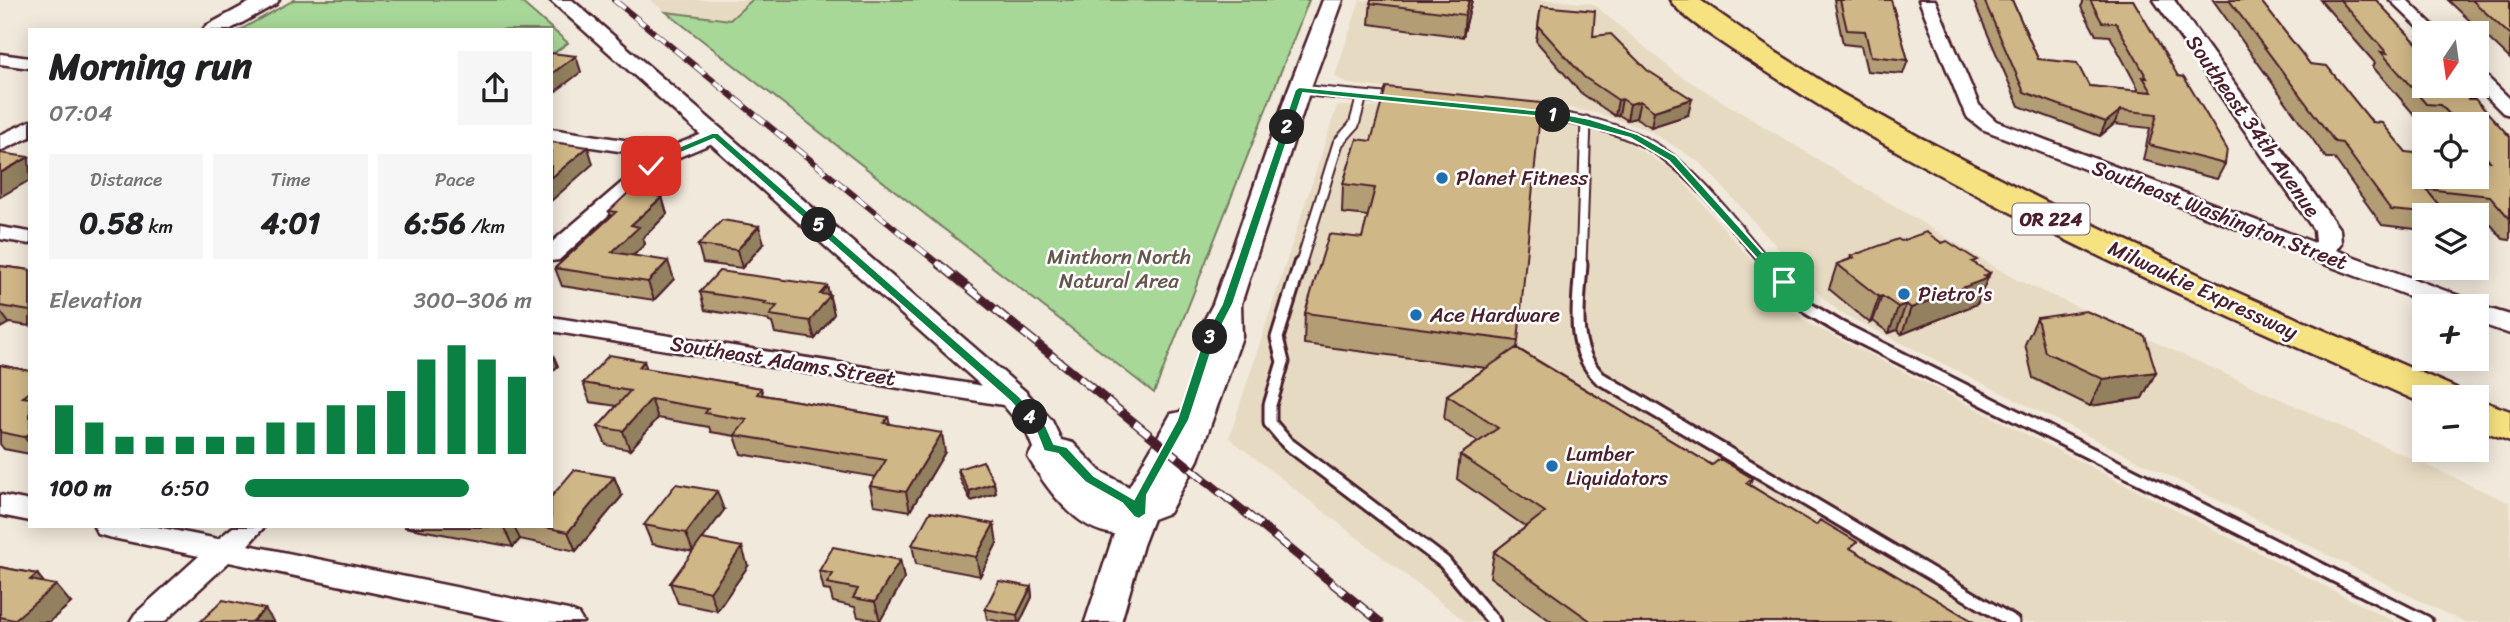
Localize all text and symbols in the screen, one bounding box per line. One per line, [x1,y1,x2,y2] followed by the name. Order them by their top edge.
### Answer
[2412,21,2488,98] north arrow
[2412,21,2489,462] map controls
[2175,26,2331,226] street label: Southeast 34th Avenue
[49,33,252,100] text: Morning run
[458,51,532,125] button: share
[49,93,113,134] text: 07:04
[1536,97,1570,132] pin: 1
[1548,98,1557,131] text: 1
[1270,110,1304,144] pin: 2
[1281,110,1292,143] text: 2
[2412,112,2489,189] button: locate
[621,136,681,196] pin
[632,147,670,185] icon: check
[2087,149,2353,281] street label: Southeast Washington Street
[1456,159,1588,197] place label: Planet Fitness
[90,163,162,196] text: Distance
[270,163,311,196] text: Time
[435,163,475,196] text: Pace
[1434,170,1450,186] marker: Planet Fitness
[79,196,144,250] text: 0.58
[261,196,320,250] text: 4:01
[405,196,466,250] text: 6:56
[2412,203,2489,280] button: layers
[2012,204,2090,234] road number: OR 224
[802,208,836,243] pin: 5
[813,208,824,241] text: 5
[144,210,173,243] text: km
[466,210,505,243] text: /km
[2102,229,2304,351] street label: Milwaukie Expressway
[1047,238,1191,300] park label: Minthorn North Natural Area
[1754,252,1814,312] pin
[1765,263,1803,301] icon: arrive
[1918,275,1992,313] place label: Pietro's
[49,280,142,321] text: Elevation
[413,280,532,321] text: 300–306 m
[1896,286,1912,302] marker: Pietro's
[2412,294,2489,371] button: +
[1429,296,1560,334] place label: Ace Hardware
[1408,307,1424,323] marker: Ace Hardware
[1192,320,1228,354] pin: 3
[1204,320,1215,353] text: 3
[668,324,898,398] street label: Southeast Adams Street
[2412,385,2489,462] button: −
[1012,400,1048,434] pin: 4
[1024,400,1035,433] text: 4
[1566,435,1668,497] place label: Lumber Liquidators
[1544,458,1560,474] marker: Lumber Liquidators
[49,468,112,509] text: 100 m
[161,468,210,509] text: 6:50

